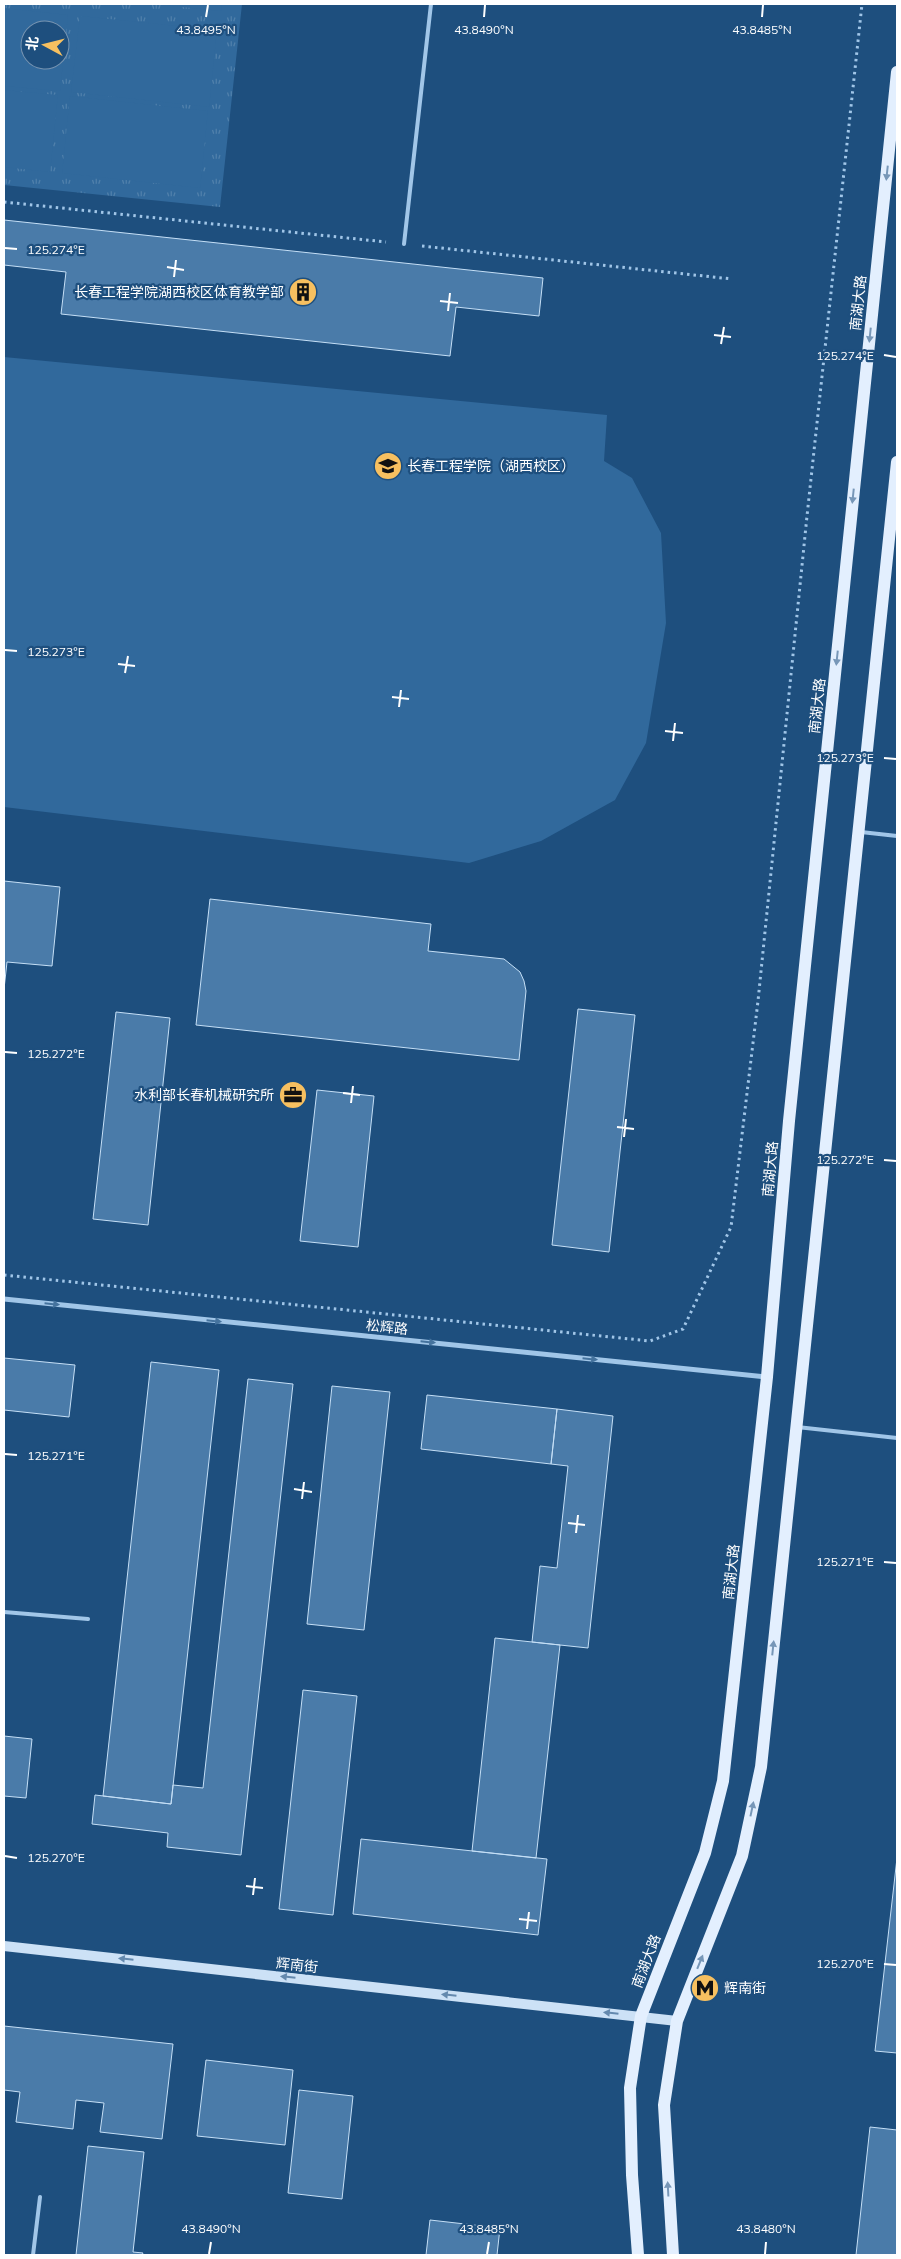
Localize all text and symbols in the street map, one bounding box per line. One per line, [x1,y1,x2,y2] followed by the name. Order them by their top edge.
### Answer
[20,20,70,70] north arrow
[176,22,236,37] text: 43.8495°N
[454,22,514,37] text: 43.8490°N
[732,22,792,37] text: 43.8485°N
[22,35,42,51] text: 北
[883,165,891,181] one-way arrow
[27,242,85,257] text: 125.274°E
[846,274,870,332] street label: 南湖大路
[288,277,318,307] building icon: 长春工程学院湖西校区体育教学部
[74,283,284,301] place label: 长春工程学院湖西校区体育教学部
[866,327,874,343] one-way arrow
[816,348,874,363] text: 125.274°E
[373,451,403,481] school or university icon: 长春工程学院（湖西校区）
[407,457,575,475] place label: 长春工程学院（湖西校区）
[849,489,857,505] one-way arrow
[27,644,85,659] text: 125.273°E
[833,650,841,666] one-way arrow
[805,677,829,735] street label: 南湖大路
[816,750,874,765] text: 125.273°E
[27,1046,85,1061] text: 125.272°E
[278,1080,308,1110] office icon: 水利部长春机械研究所
[134,1086,274,1104] place label: 水利部长春机械研究所
[759,1140,781,1198] street label: 南湖大路
[816,1152,874,1167] text: 125.272°E
[45,1300,61,1308] one-way arrow
[365,1316,409,1338] street label: 松辉路
[206,1317,222,1325] one-way arrow
[420,1338,436,1346] one-way arrow
[582,1355,598,1363] one-way arrow
[27,1448,85,1463] text: 125.271°E
[719,1543,743,1601] street label: 南湖大路
[816,1554,874,1569] text: 125.271°E
[769,1639,777,1655] one-way arrow
[748,1801,756,1816] one-way arrow
[27,1850,85,1865] text: 125.270°E
[628,1932,664,1990] street label: 南湖大路
[275,1954,319,1976] street label: 辉南街
[696,1954,704,1969] one-way arrow
[118,1955,134,1963] one-way arrow
[816,1956,874,1971] text: 125.270°E
[280,1973,296,1981] one-way arrow
[690,1973,720,2003] metro station icon: 辉南街
[724,1979,766,1997] place label: 辉南街
[441,1991,457,1999] one-way arrow
[603,2009,619,2017] one-way arrow
[664,2181,672,2197] one-way arrow
[181,2221,241,2236] text: 43.8490°N
[459,2221,519,2236] text: 43.8485°N
[736,2221,796,2236] text: 43.8480°N

